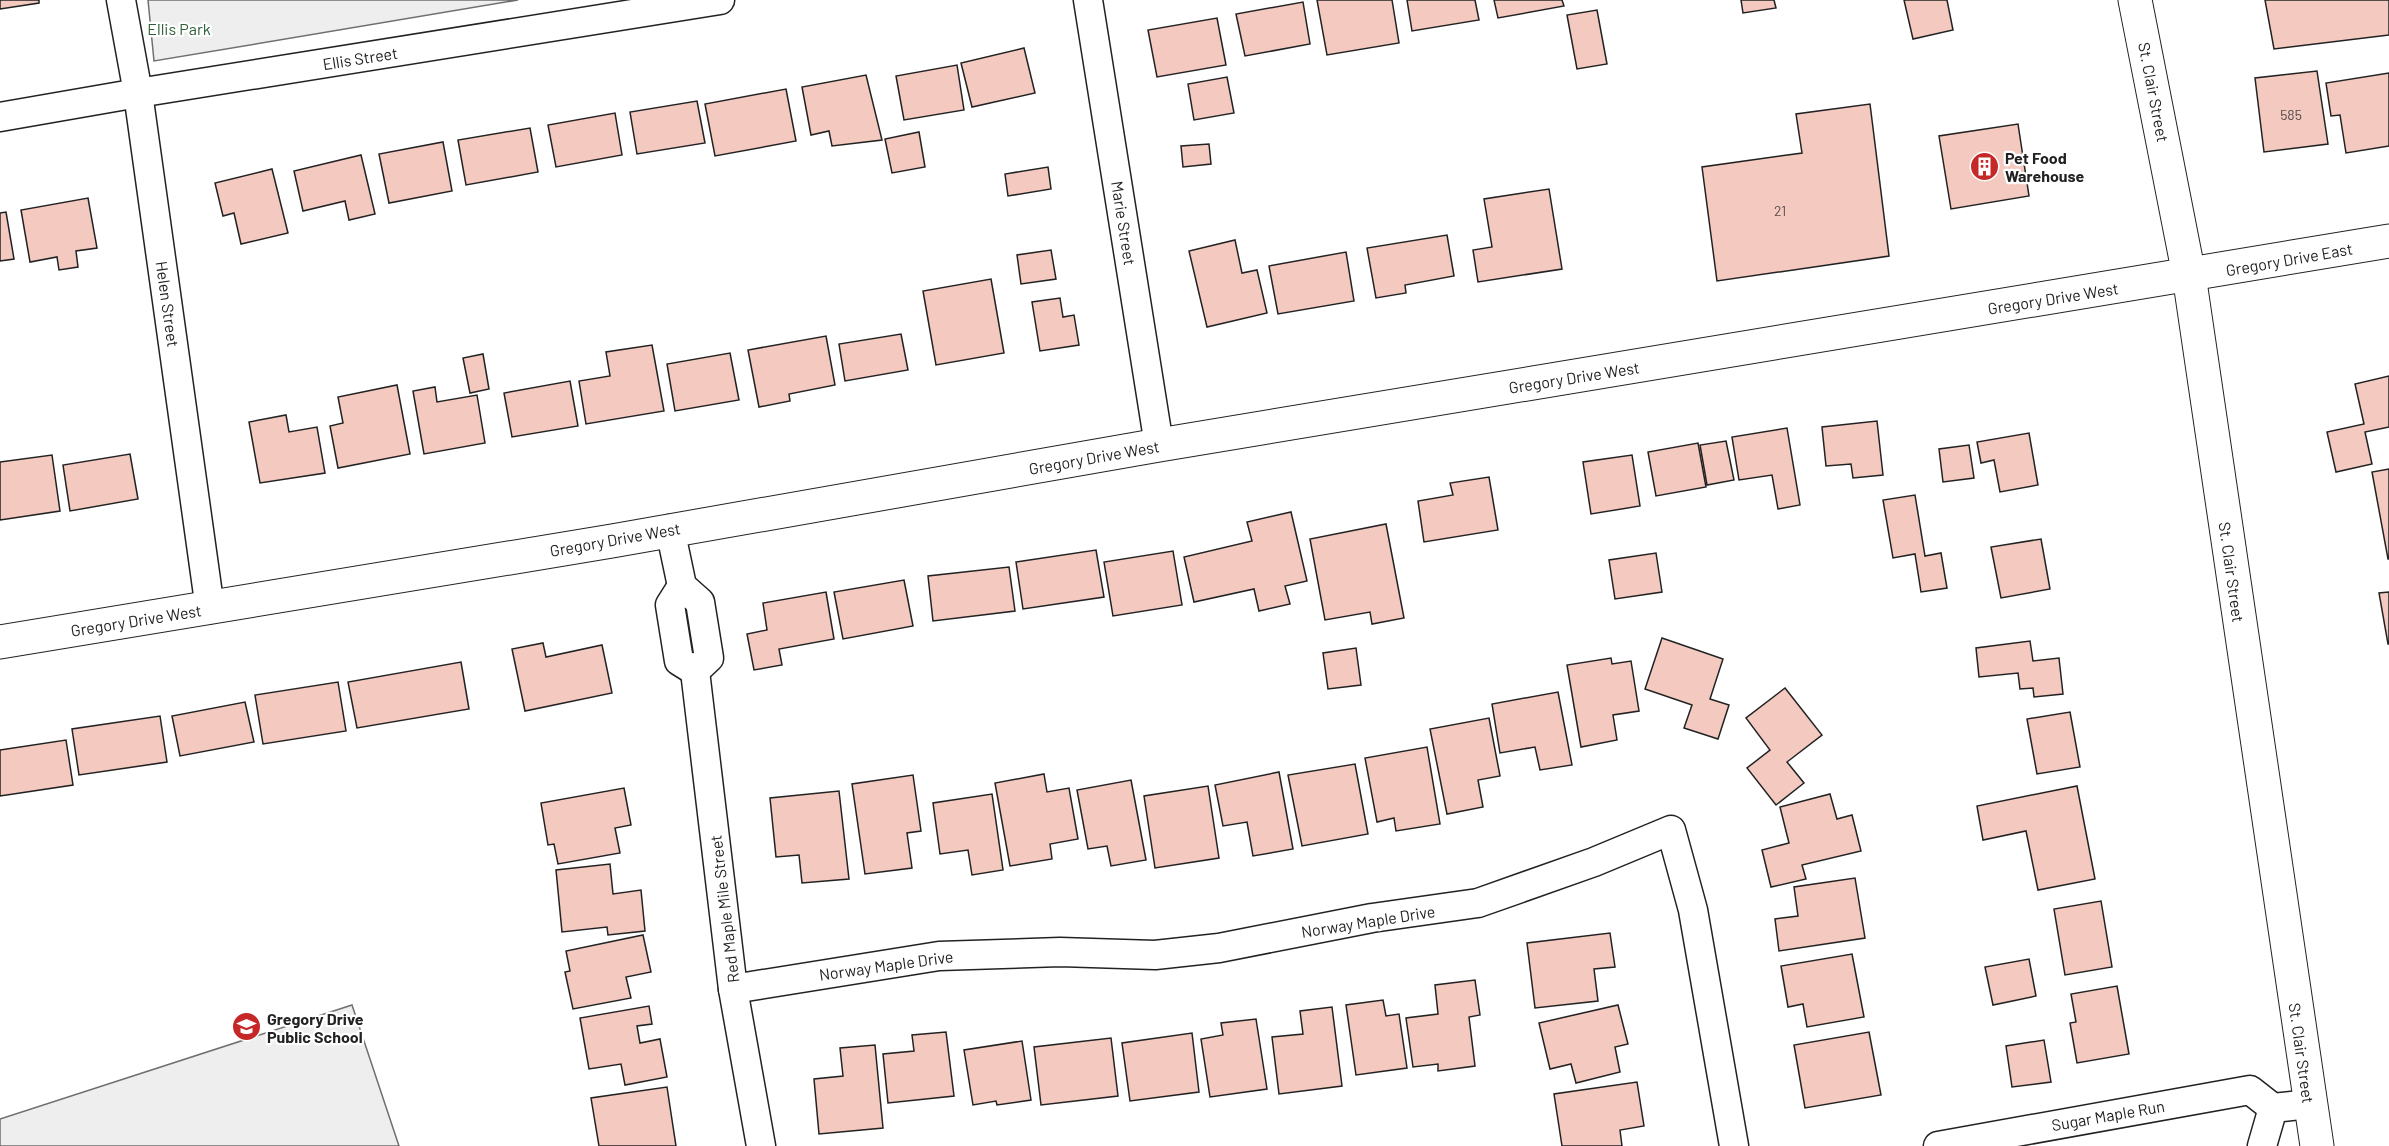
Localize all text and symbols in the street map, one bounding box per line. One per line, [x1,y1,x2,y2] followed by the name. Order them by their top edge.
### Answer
[147,19,211,38] park label: Ellis Park
[2135,41,2173,143] street label: St. Clair Street
[321,43,399,73] street label: Ellis Street
[2280,106,2302,123] house number: 585
[2005,148,2085,185] place label: Pet Food Warehouse
[1968,150,2000,182] building icon: Pet Food Warehouse
[1108,180,1140,266] street label: Marie Street
[1774,202,1786,219] house number: 21
[2224,238,2354,280] street label: Gregory Drive East
[153,260,183,348] street label: Helen Street
[1986,278,2120,318] street label: Gregory Drive West
[1507,357,1641,397] street label: Gregory Drive West
[1027,436,1161,478] street label: Gregory Drive West
[548,518,682,560] street label: Gregory Drive West
[2216,521,2248,623] street label: St. Clair Street
[69,600,203,640] street label: Gregory Drive West
[706,834,742,984] street label: Red Maple Mile Street
[1300,901,1436,941] street label: Norway Maple Drive
[818,946,954,984] street label: Norway Maple Drive
[2286,1002,2318,1104] street label: St. Clair Street
[267,1009,364,1046] place label: Gregory Drive Public School
[230,1011,262,1043] school or university icon: Gregory Drive Public School
[2050,1096,2166,1134] street label: Sugar Maple Run

